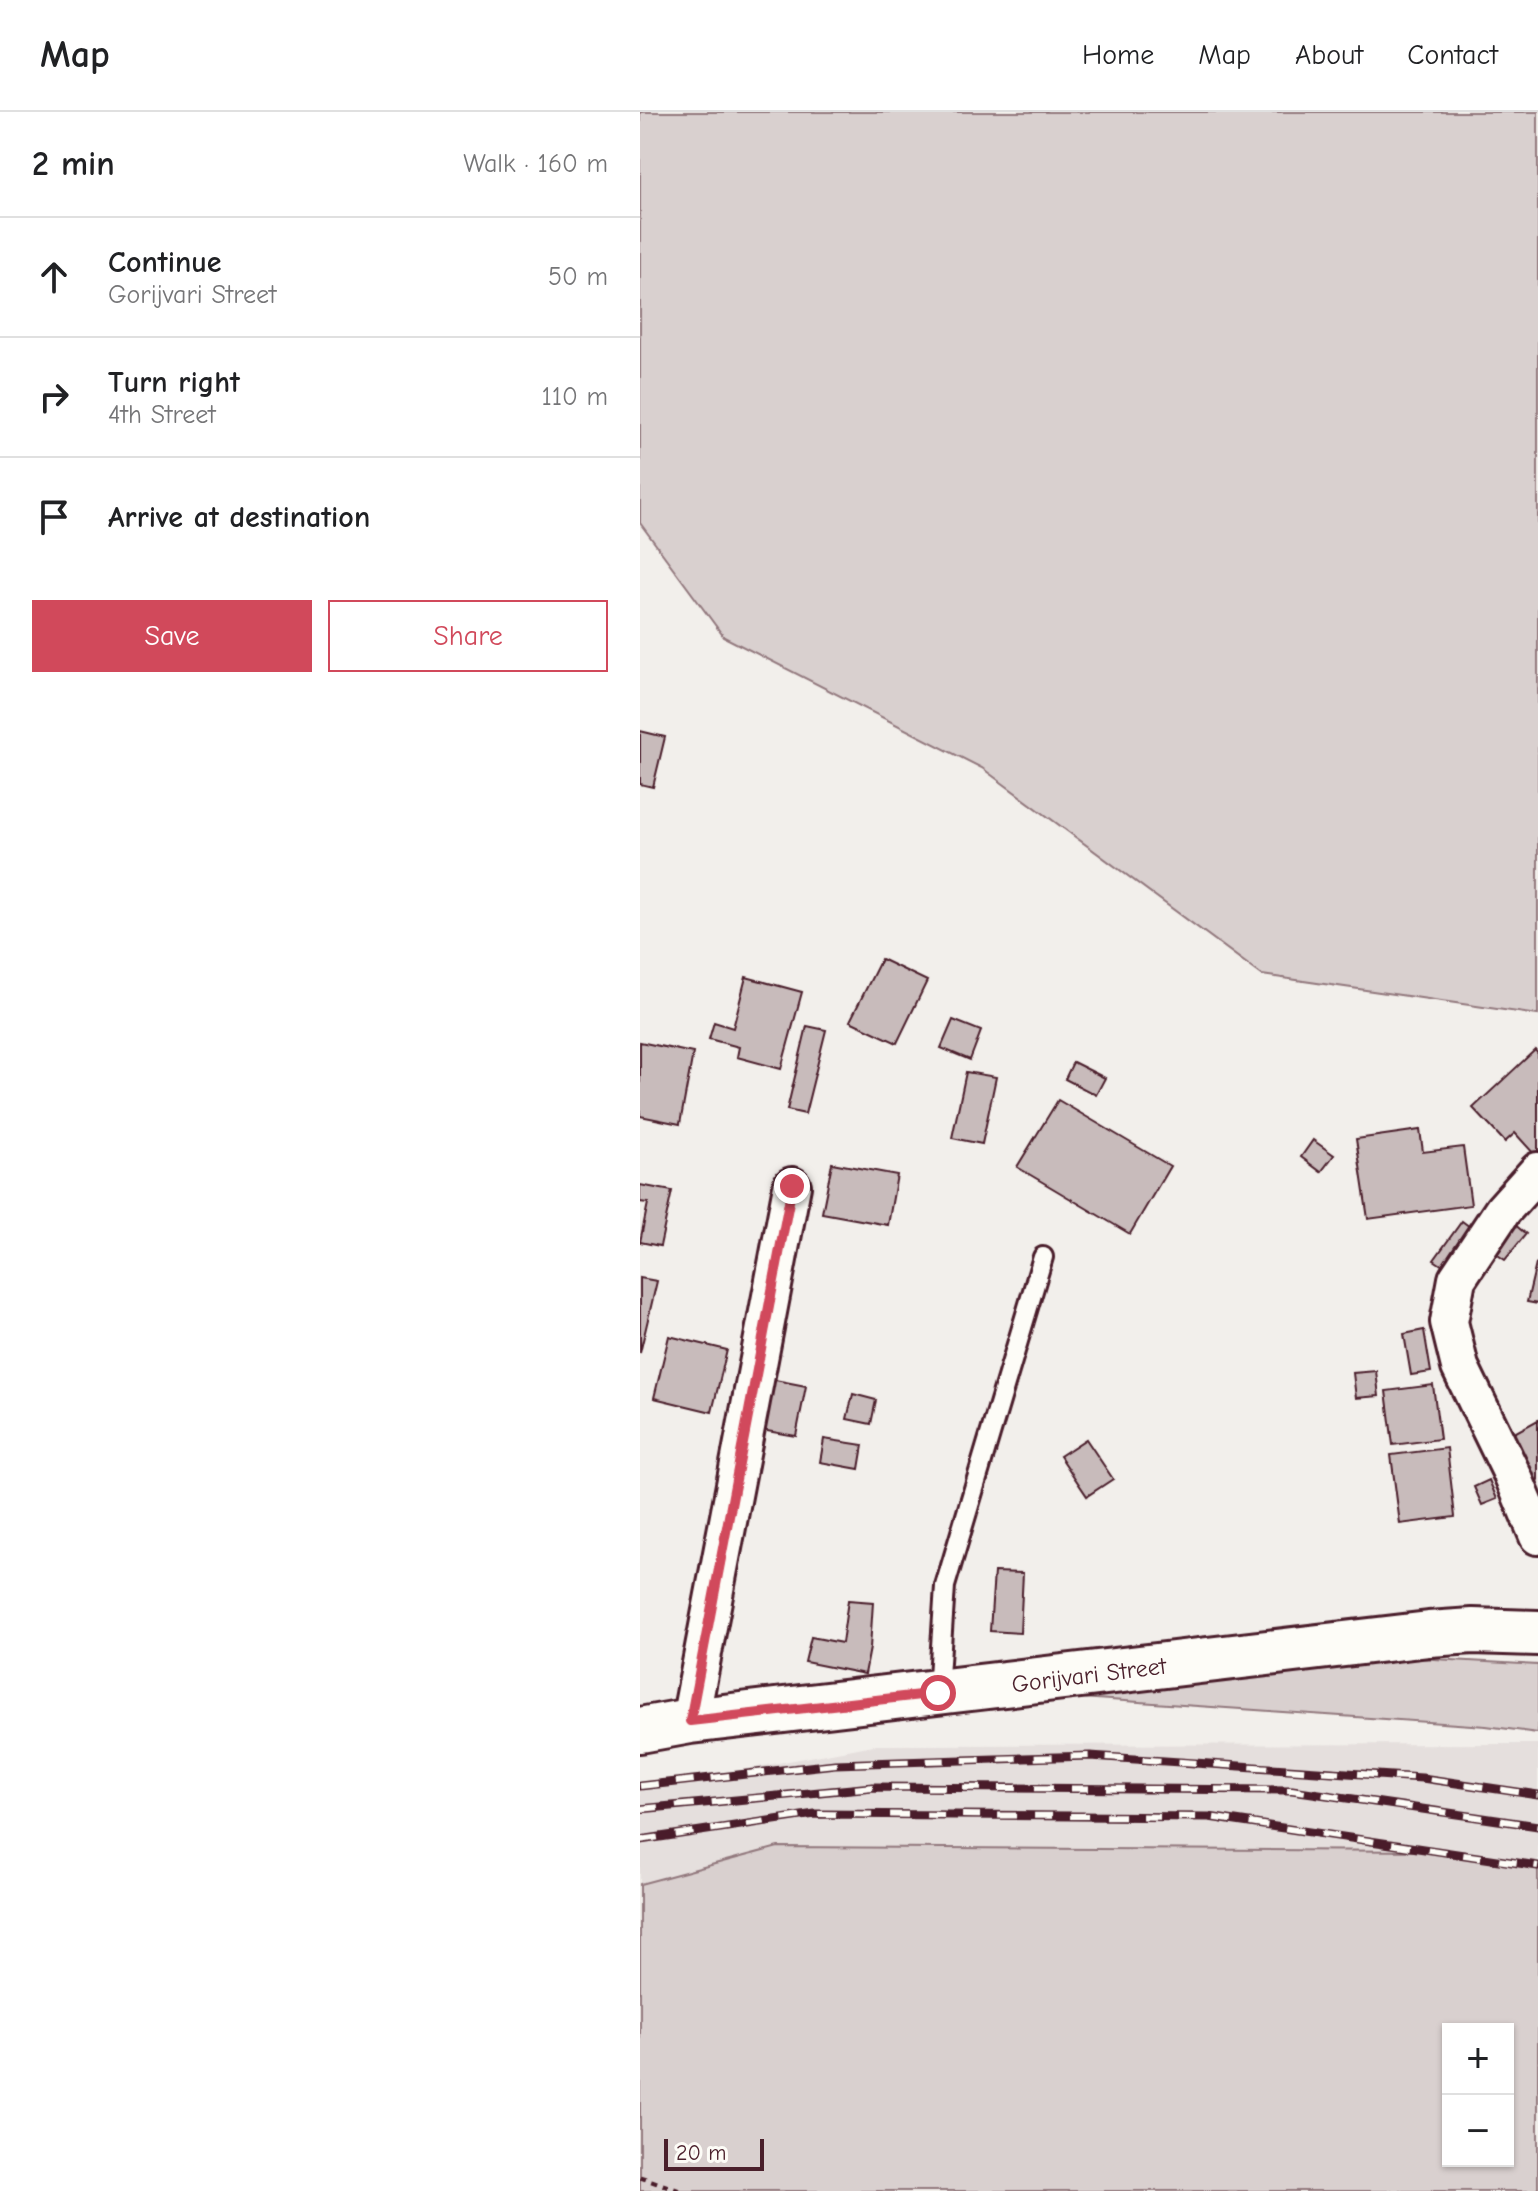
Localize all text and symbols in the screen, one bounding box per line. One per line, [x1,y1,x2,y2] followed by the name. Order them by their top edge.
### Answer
[40,33,110,77] text: Map
[1082,39,1154,71] text: Home
[1198,39,1251,71] text: Map
[1295,39,1363,71] text: About
[1407,39,1498,71] text: Contact
[32,144,115,184] text: 2 min
[463,149,608,179] text: Walk · 160 m
[108,245,222,280] text: Continue
[32,255,76,299] icon: ahead
[548,262,608,292] text: 50 m
[108,280,277,310] text: Gorijvari Street
[108,365,240,400] text: Turn right
[32,375,76,419] icon: right
[541,382,608,412] text: 110 m
[108,400,216,430] text: 4th Street
[32,495,76,539] icon: arrive
[108,500,370,535] text: Arrive at destination
[32,600,312,672] button: Save
[328,600,608,672] button: Share
[774,1168,810,1204] route end
[1010,1651,1169,1698] street label: Gorijvari Street
[920,1675,956,1711] route start
[1442,2023,1514,2167] map controls
[1442,2023,1514,2095] button: +
[1442,2095,1514,2167] button: −
[664,2135,764,2171] scale bar
[676,2140,726,2166] text: 20 m

